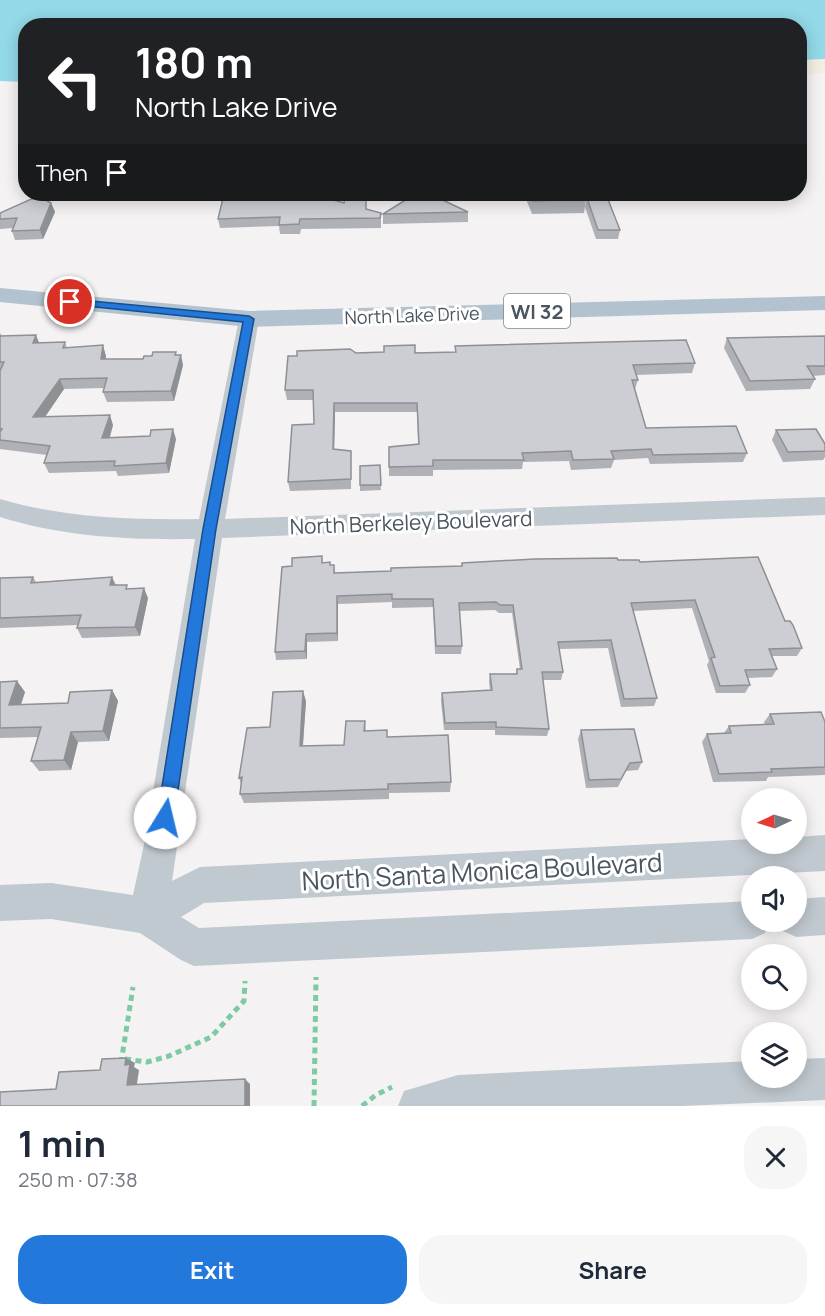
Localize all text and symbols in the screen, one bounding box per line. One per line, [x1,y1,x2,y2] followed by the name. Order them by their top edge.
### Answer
[135,33,253,91] text: 180 m
[36,42,114,120] icon: left
[135,88,338,125] text: North Lake Drive
[100,156,133,189] icon: arrive
[36,158,88,188] text: Then
[44,276,95,327] pin
[53,285,86,318] icon: arrive
[504,294,570,328] road number: WI 32
[344,301,480,329] street label: North Lake Drive
[289,504,533,540] street label: North Berkeley Boulevard
[133,786,197,850] position arrow
[741,788,807,854] north arrow
[741,788,807,1088] map controls
[301,844,663,898] street label: North Santa Monica Boulevard
[741,866,807,932] button: sound
[741,944,807,1010] button: search
[741,1022,807,1088] button: layers
[18,1119,106,1168] text: 1 min
[744,1126,807,1189] button: close
[18,1166,138,1193] text: 250 m · 07:38
[18,1235,407,1304] button: Exit
[419,1235,807,1304] button: Share

